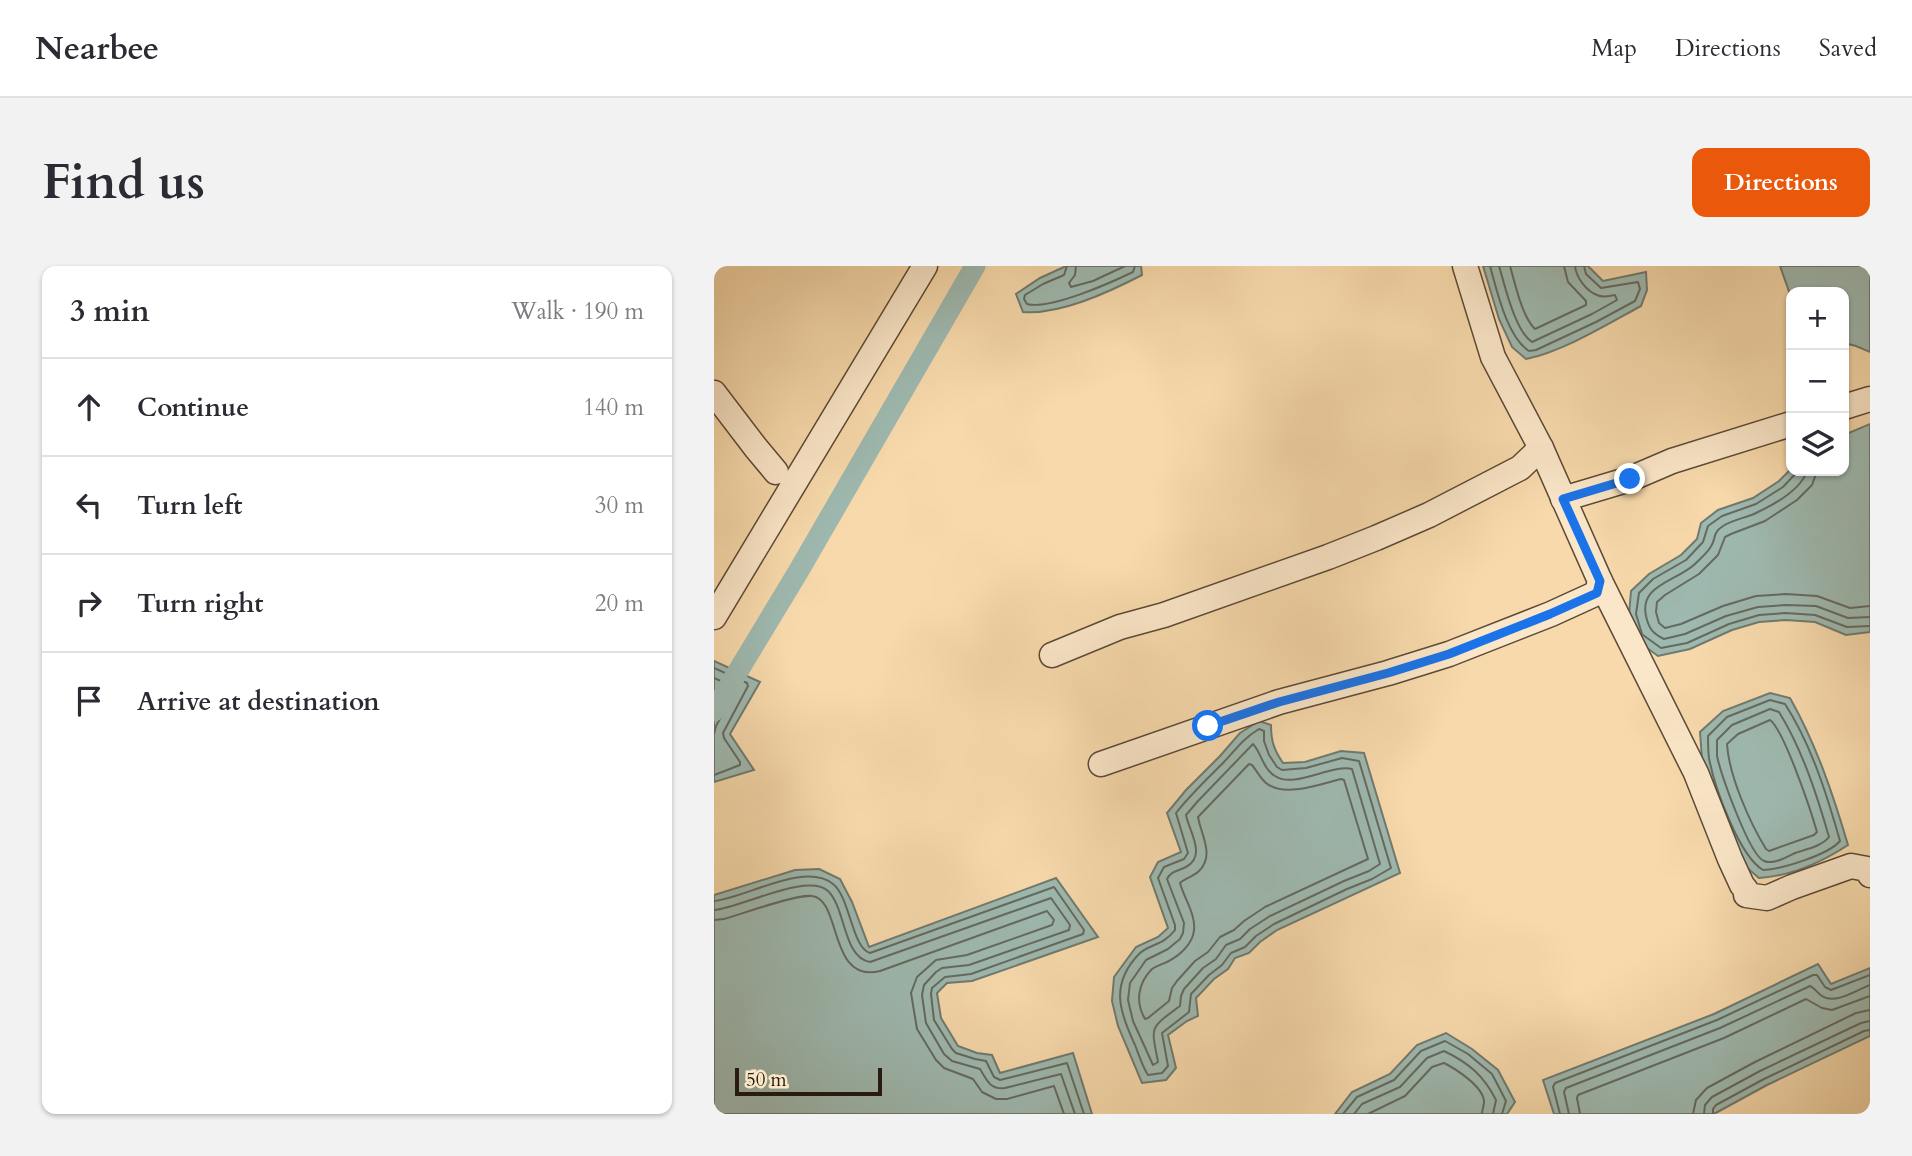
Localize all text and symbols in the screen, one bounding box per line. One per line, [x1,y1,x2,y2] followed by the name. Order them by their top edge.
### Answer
[35,26,159,71] text: Nearbee
[1591,32,1637,65] text: Map
[1675,32,1781,65] text: Directions
[1819,32,1877,65] text: Saved
[1692,148,1870,217] button: Directions
[42,149,205,216] text: Find us
[1786,287,1849,476] map controls
[1786,287,1849,350] button: +
[70,291,150,332] text: 3 min
[511,296,644,327] text: Walk · 190 m
[1786,350,1849,413] button: −
[70,388,108,426] icon: ahead
[137,390,249,425] text: Continue
[583,392,644,423] text: 140 m
[1786,413,1849,476] button: layers
[1614,463,1645,494] route end
[70,486,108,524] icon: left
[137,488,242,523] text: Turn left
[595,490,644,521] text: 30 m
[70,584,108,622] icon: right
[137,586,264,621] text: Turn right
[595,588,644,619] text: 20 m
[70,682,108,720] icon: arrive
[137,684,380,719] text: Arrive at destination
[1192,710,1223,741] route start
[735,1065,882,1097] scale bar
[746,1067,787,1093] text: 50 m

